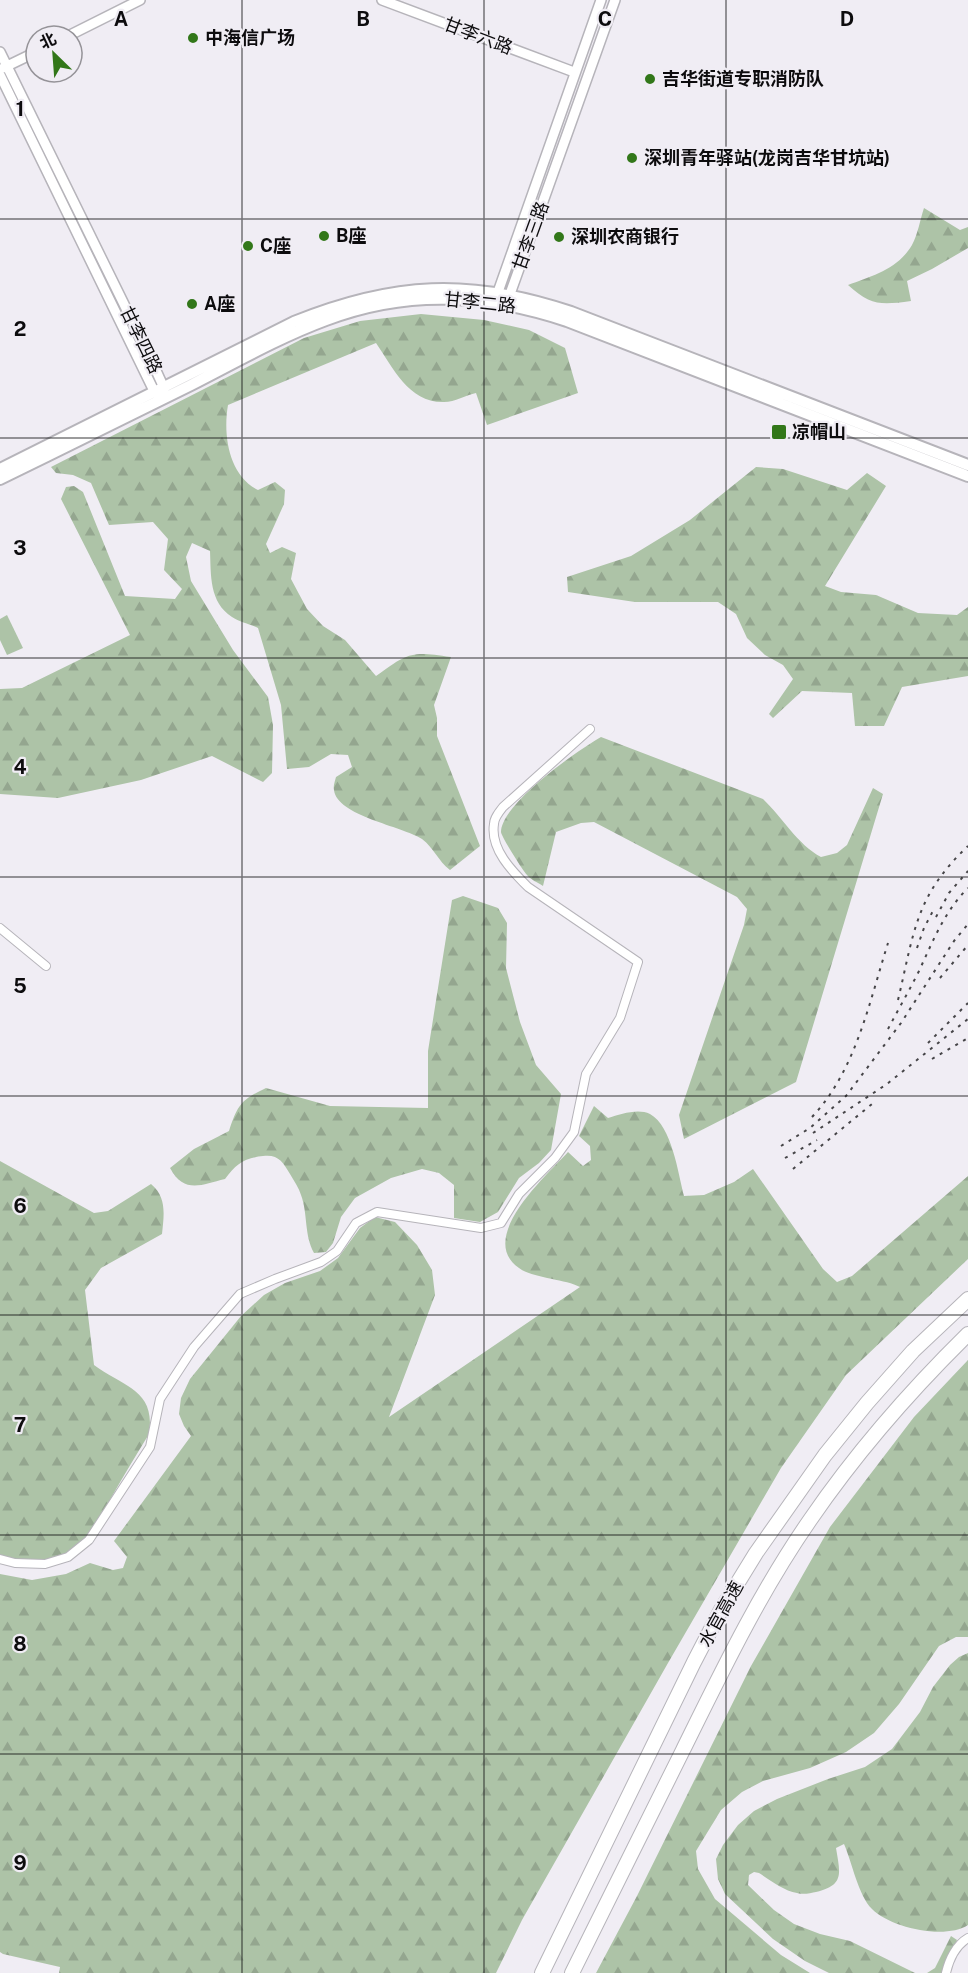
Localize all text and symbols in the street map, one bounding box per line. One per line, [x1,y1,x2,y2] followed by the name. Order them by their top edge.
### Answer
[114,7,128,31] text: A
[356,7,370,31] text: B
[598,7,612,31] text: C
[840,7,854,31] text: D
[441,13,516,58] street label: 甘李六路
[24,24,84,84] north arrow
[205,27,295,48] place label: 中海信广场
[37,29,59,53] text: 北
[186,31,200,45] marker: 中海信广场
[662,68,824,89] place label: 吉华街道专职消防队
[643,72,657,86] marker: 吉华街道专职消防队
[16,97,24,121] text: 1
[644,147,890,168] place label: 深圳青年驿站(龙岗吉华甘坑站)
[625,151,639,165] marker: 深圳青年驿站(龙岗吉华甘坑站)
[508,198,553,273] street label: 甘李三路
[336,225,366,246] place label: B座
[571,226,679,247] place label: 深圳农商银行
[317,229,331,243] marker: B座
[552,230,566,244] marker: 深圳农商银行
[260,235,291,256] place label: C座
[241,239,255,253] marker: C座
[443,288,517,317] street label: 甘李二路
[204,293,235,314] place label: A座
[185,297,199,311] marker: A座
[116,303,167,377] street label: 甘李四路
[14,317,26,341] text: 2
[792,421,846,442] place label: 凉帽山
[770,423,788,441] marker: 凉帽山
[13,536,27,560] text: 3
[13,755,27,779] text: 4
[13,974,27,998] text: 5
[13,1194,27,1218] text: 6
[14,1413,26,1437] text: 7
[694,1577,747,1650] street label: 水官高速
[13,1632,27,1656] text: 8
[13,1851,27,1875] text: 9

